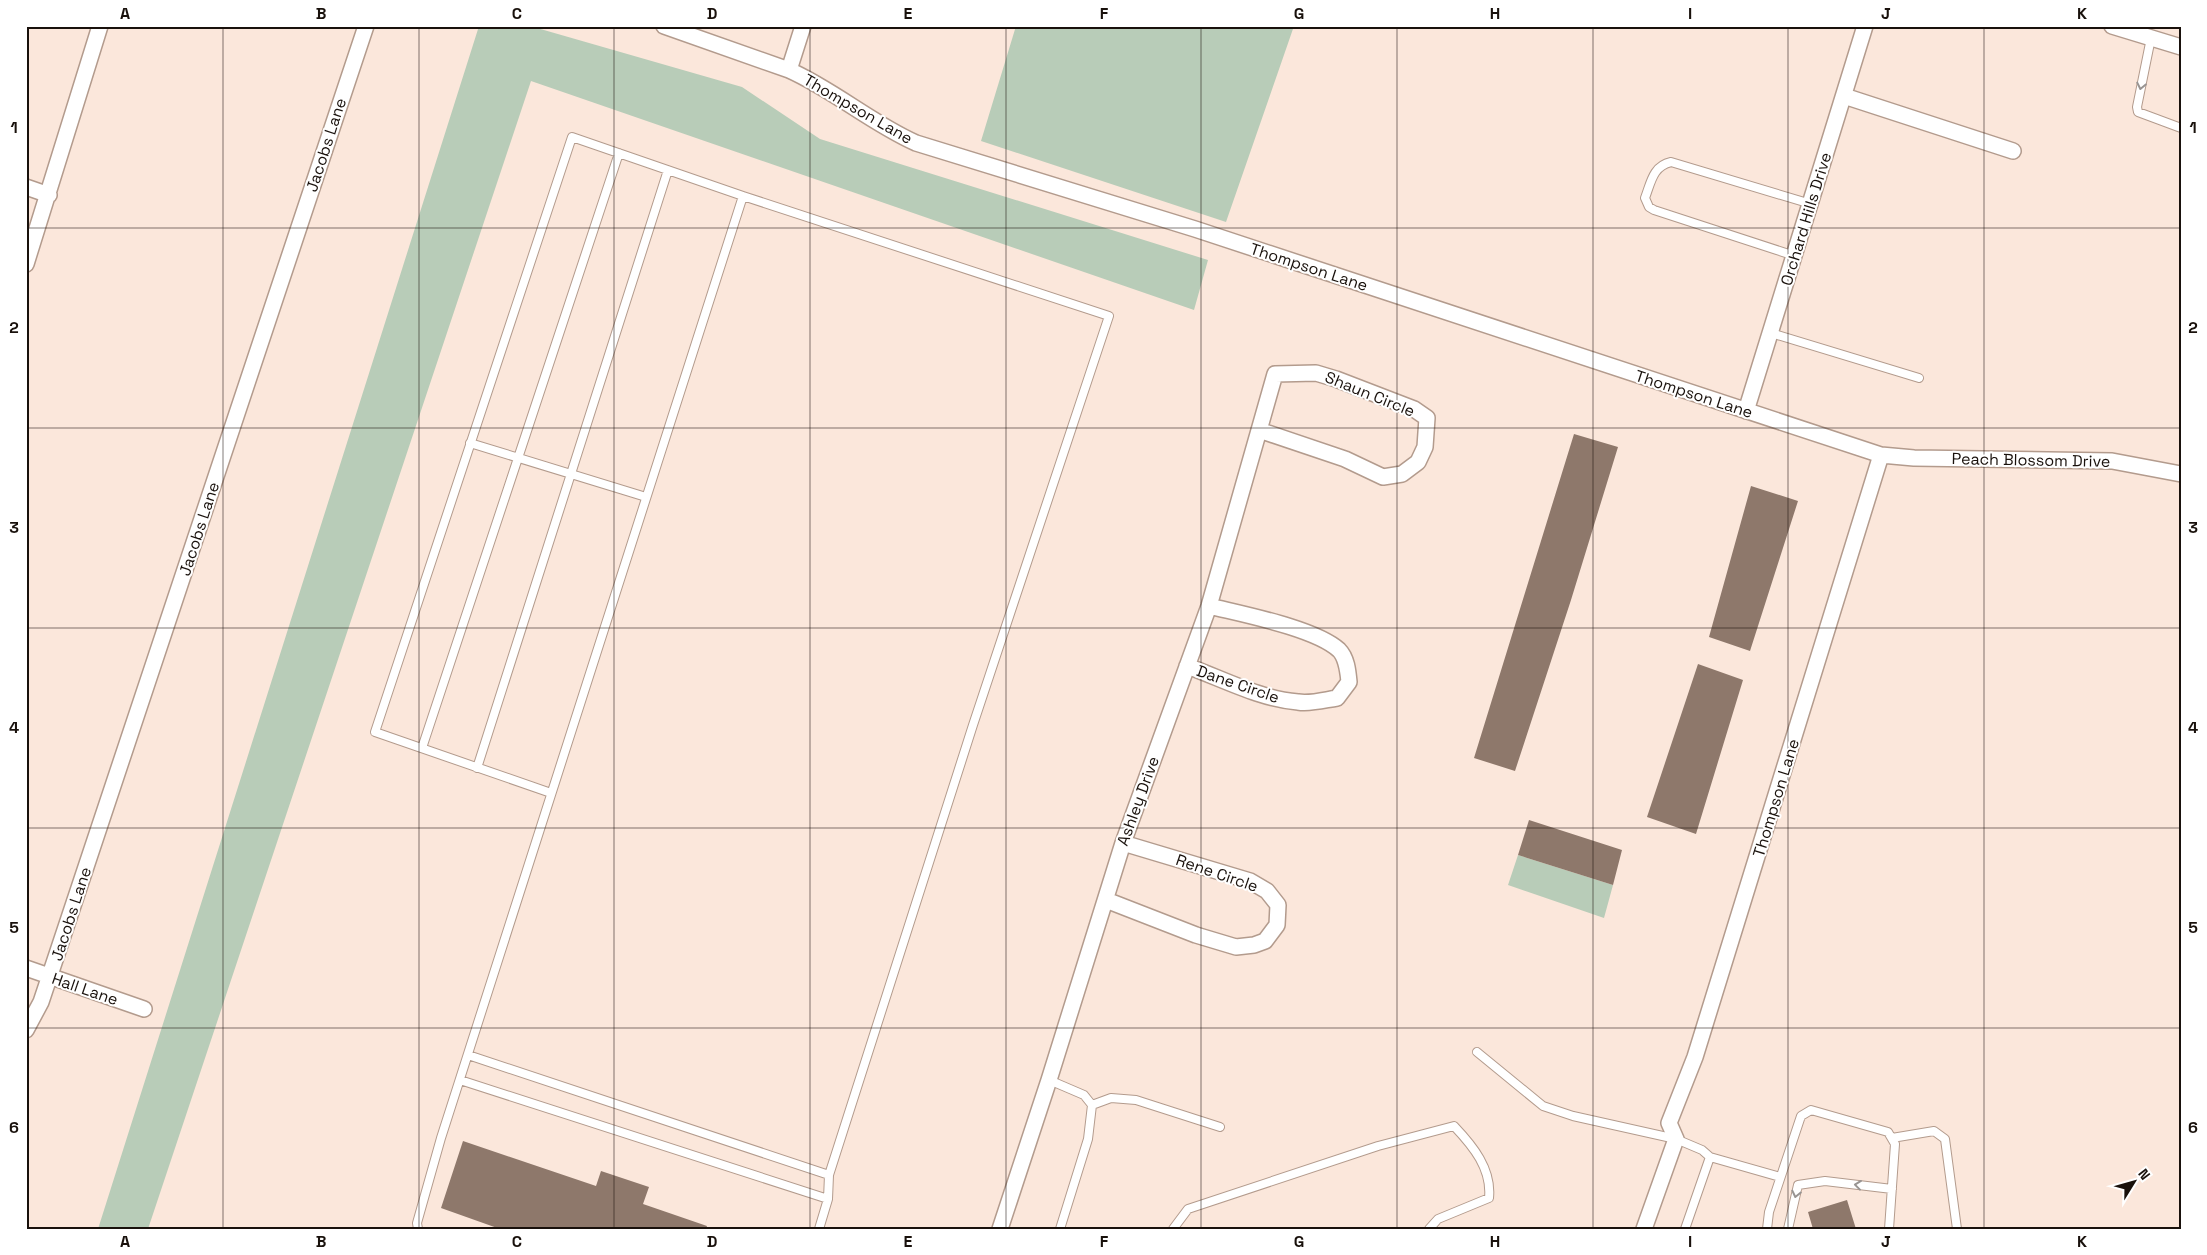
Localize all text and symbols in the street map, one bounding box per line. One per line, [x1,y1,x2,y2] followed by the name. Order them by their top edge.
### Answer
[120,3,130,24] text: A
[316,3,326,24] text: B
[512,3,522,24] text: C
[707,3,717,24] text: D
[904,3,913,24] text: E
[1100,3,1109,24] text: F
[1294,3,1304,24] text: G
[1490,3,1500,24] text: H
[1688,3,1692,24] text: I
[1881,3,1891,24] text: J
[2077,3,2087,24] text: K
[800,69,916,149] street label: Thompson Lane
[2136,81,2147,90] one-way arrow
[301,95,351,195] street label: Jacobs Lane
[10,117,18,138] text: 1
[2189,117,2197,138] text: 1
[1776,150,1836,288] street label: Orchard Hills Drive
[1247,238,1371,296] street label: Thompson Lane
[9,317,19,338] text: 2
[2188,317,2198,338] text: 2
[1632,365,1756,423] street label: Thompson Lane
[1322,366,1418,422] street label: Shaun Circle
[1952,448,2110,472] street label: Peach Blossom Drive
[174,479,224,579] street label: Jacobs Lane
[9,517,19,538] text: 3
[2188,517,2198,538] text: 3
[1194,660,1282,708] street label: Dane Circle
[9,717,19,738] text: 4
[2188,717,2198,738] text: 4
[1748,736,1804,860] street label: Thompson Lane
[1112,753,1164,849] street label: Ashley Drive
[1173,849,1261,897] street label: Rene Circle
[46,864,96,964] street label: Jacobs Lane
[9,917,19,938] text: 5
[2188,917,2198,938] text: 5
[49,968,121,1010] street label: Hall Lane
[9,1117,19,1138] text: 6
[2188,1117,2198,1138] text: 6
[2110,1158,2160,1208] north arrow
[2134,1165,2154,1183] text: N
[1854,1180,1862,1191] one-way arrow
[1791,1189,1802,1198] one-way arrow
[120,1231,130,1252] text: A
[316,1231,326,1252] text: B
[512,1231,522,1252] text: C
[707,1231,717,1252] text: D
[904,1231,913,1252] text: E
[1100,1231,1109,1252] text: F
[1294,1231,1304,1252] text: G
[1490,1231,1500,1252] text: H
[1688,1231,1692,1252] text: I
[1881,1231,1891,1252] text: J
[2077,1231,2087,1252] text: K

